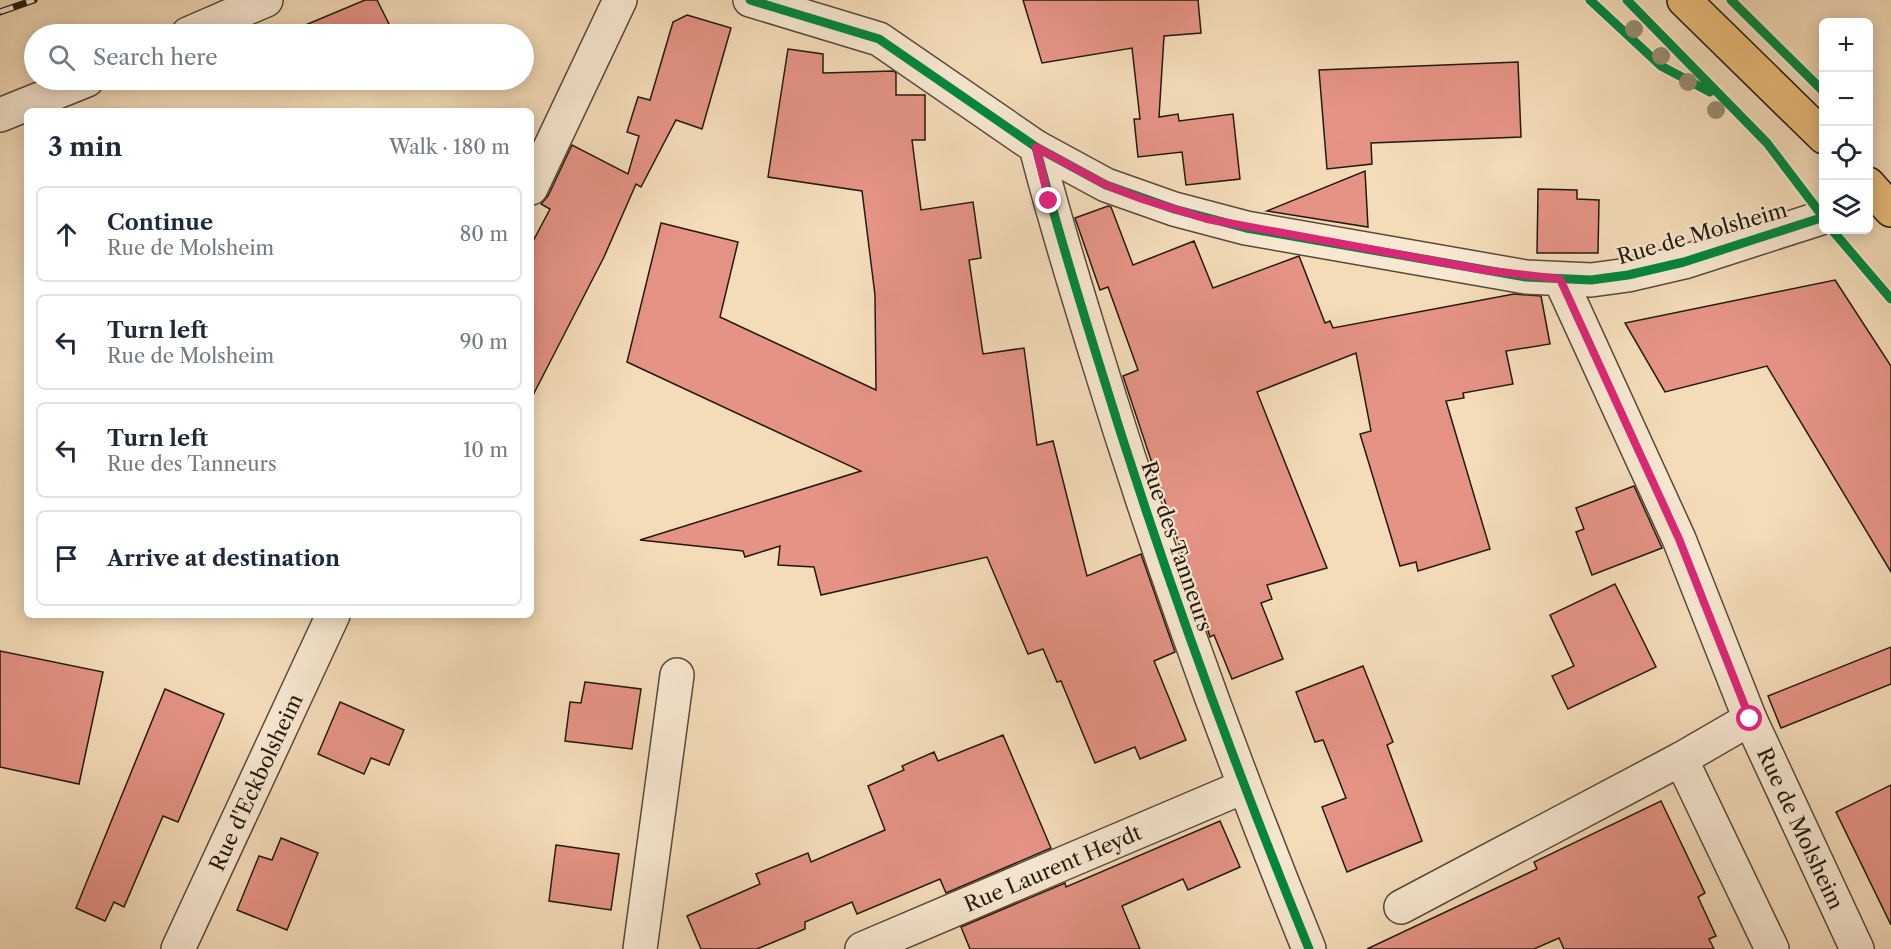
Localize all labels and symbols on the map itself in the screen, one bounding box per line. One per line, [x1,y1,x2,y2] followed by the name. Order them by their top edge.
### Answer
[1035,187,1061,213] route end
[1614,197,1790,269] street label: Rue de Molsheim
[1136,458,1218,634] street label: Rue des Tanneurs
[204,689,308,875] street label: Rue d'Eckbolsheim
[1736,705,1762,731] route start
[1752,743,1849,914] street label: Rue de Molsheim
[960,819,1145,917] street label: Rue Laurent Heydt

